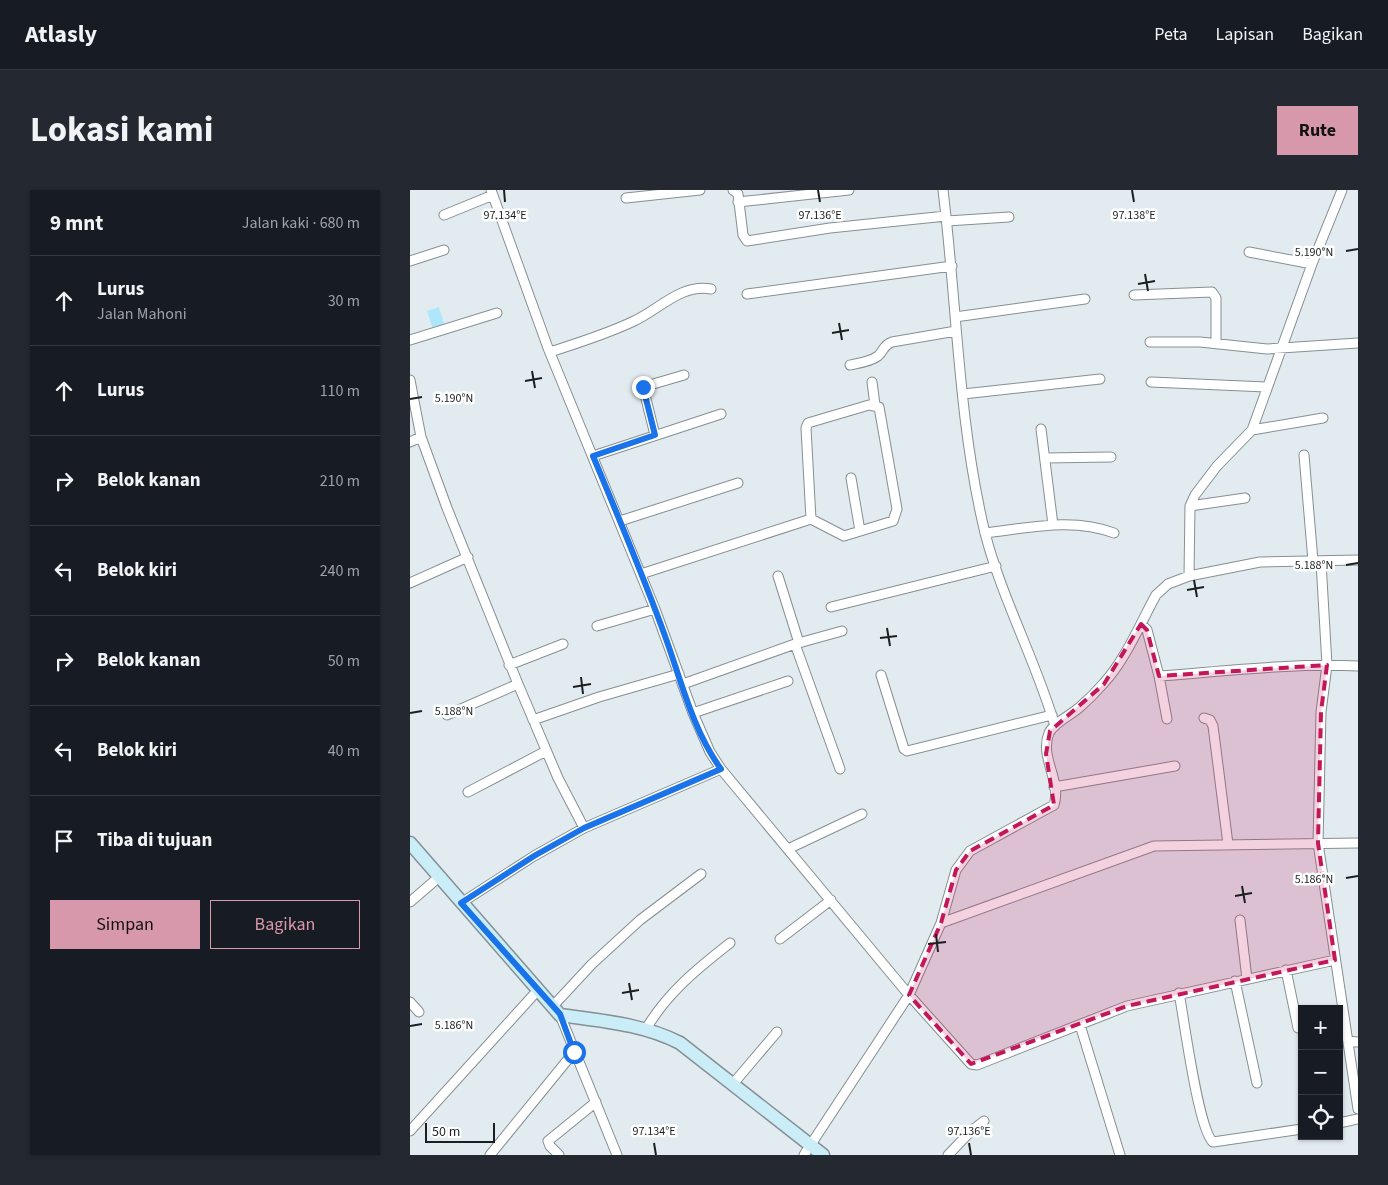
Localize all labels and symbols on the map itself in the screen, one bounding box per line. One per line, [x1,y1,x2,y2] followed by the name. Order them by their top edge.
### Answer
[483,207,527,224] text: 97.134°E
[798,207,842,224] text: 97.136°E
[1112,207,1156,224] text: 97.138°E
[1295,244,1333,261] text: 5.190°N
[632,376,655,399] route end
[435,390,473,407] text: 5.190°N
[1295,557,1333,574] text: 5.188°N
[435,703,473,720] text: 5.188°N
[1295,871,1333,888] text: 5.186°N
[435,1017,473,1034] text: 5.186°N
[563,1041,586,1064] route start
[425,1120,495,1143] scale bar
[632,1123,676,1140] text: 97.134°E
[947,1123,991,1140] text: 97.136°E

